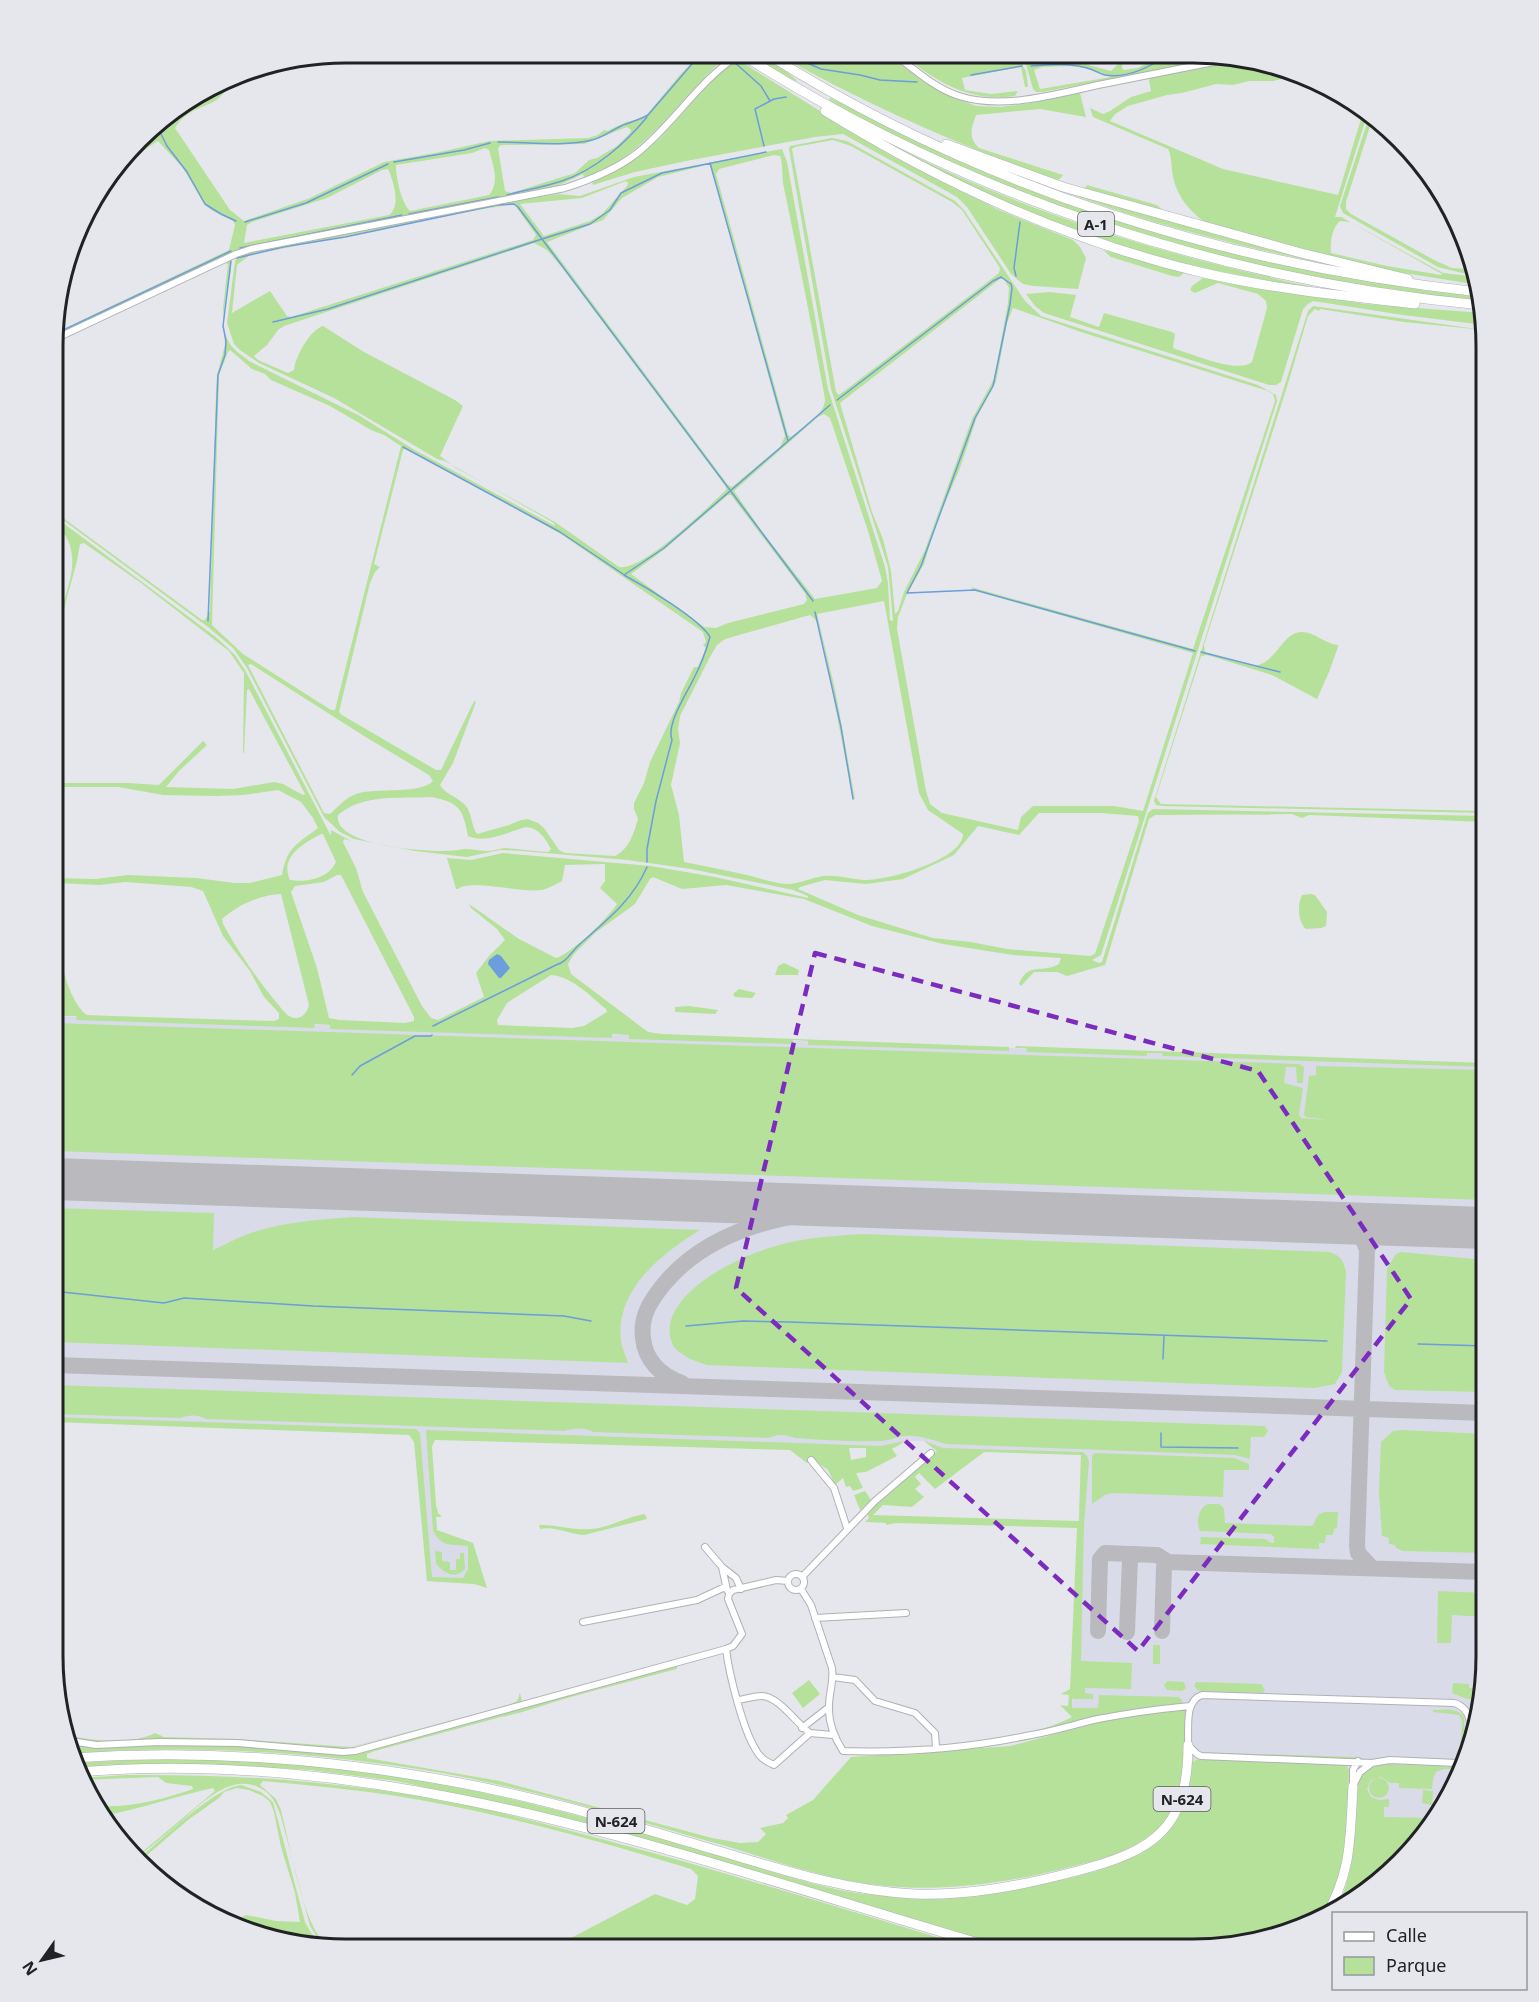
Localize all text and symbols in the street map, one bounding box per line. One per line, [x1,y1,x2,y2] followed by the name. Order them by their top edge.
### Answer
[1078,212,1114,236] road number: A-1
[1154,1787,1210,1811] road number: N-624
[588,1809,644,1833] road number: N-624
[1332,1912,1527,1990] legend
[1386,1923,1427,1947] text: Calle
[12,1930,72,1990] north arrow
[1386,1953,1446,1977] text: Parque
[17,1957,42,1980] text: N

